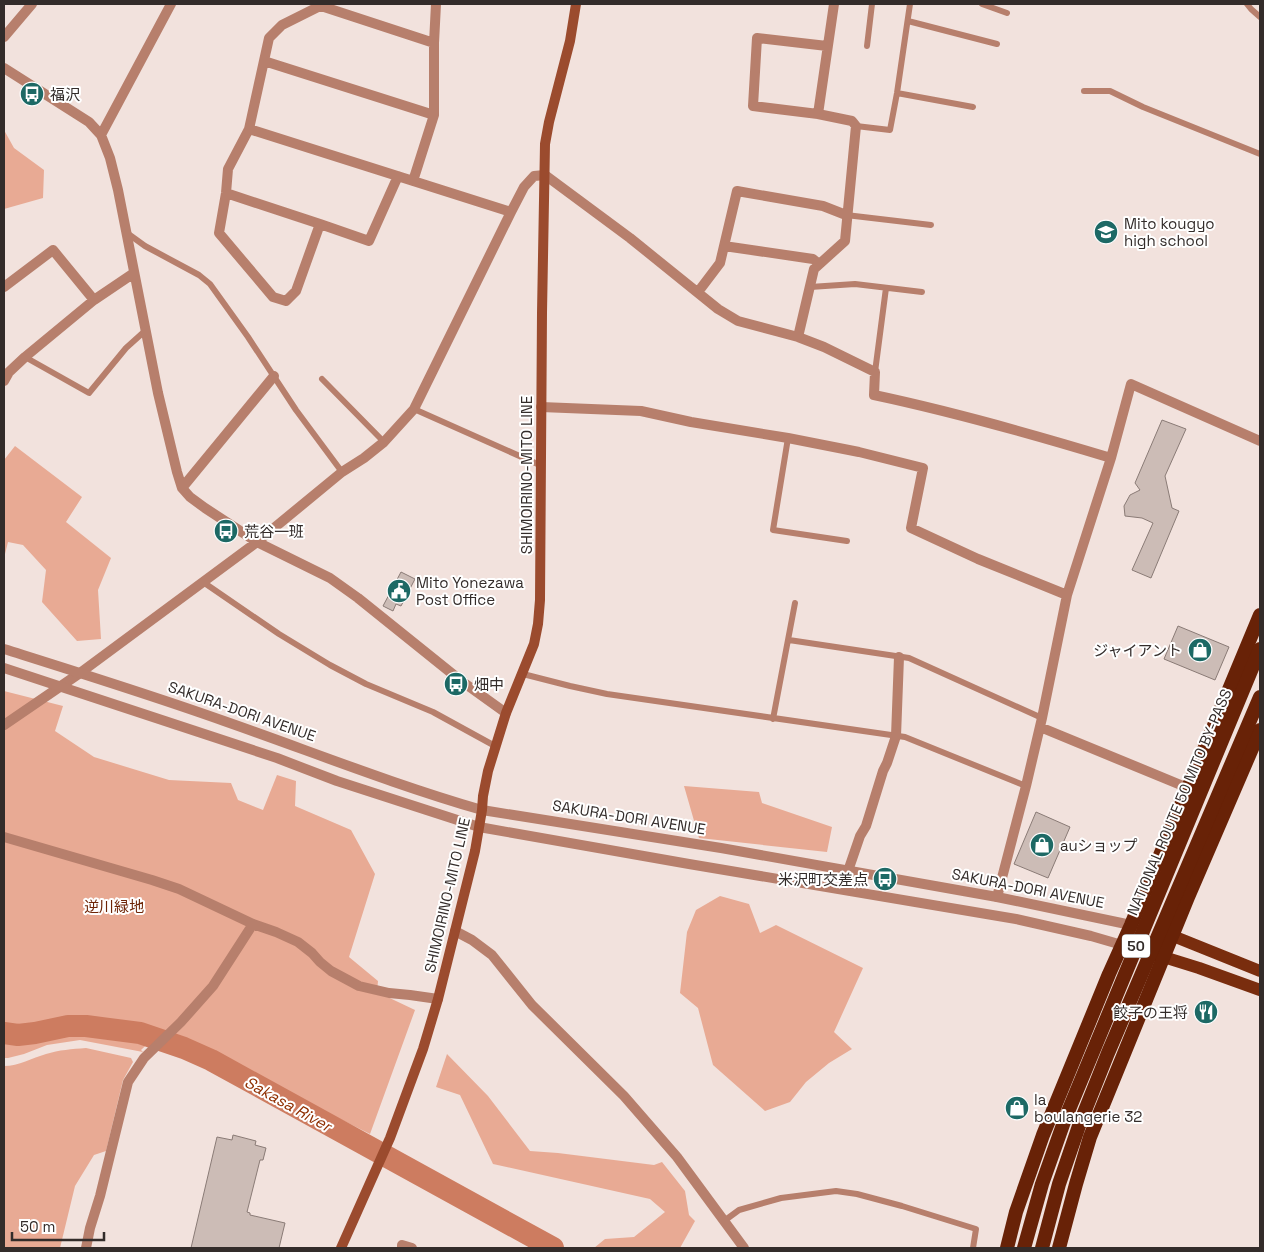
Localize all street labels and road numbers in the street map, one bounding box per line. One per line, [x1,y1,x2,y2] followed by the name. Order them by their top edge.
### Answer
[517,396,536,554] street label: SHIMOIRINO-MITO LINE
[166,677,318,745] street label: SAKURA-DORI AVENUE
[1123,686,1235,918] street label: NATIONAL ROUTE 50 MITO BY-PASS
[551,796,707,838] street label: SAKURA-DORI AVENUE
[420,816,474,974] street label: SHIMOIRINO-MITO LINE
[950,864,1106,912] street label: SAKURA-DORI AVENUE
[1122,934,1150,958] road number: 50

